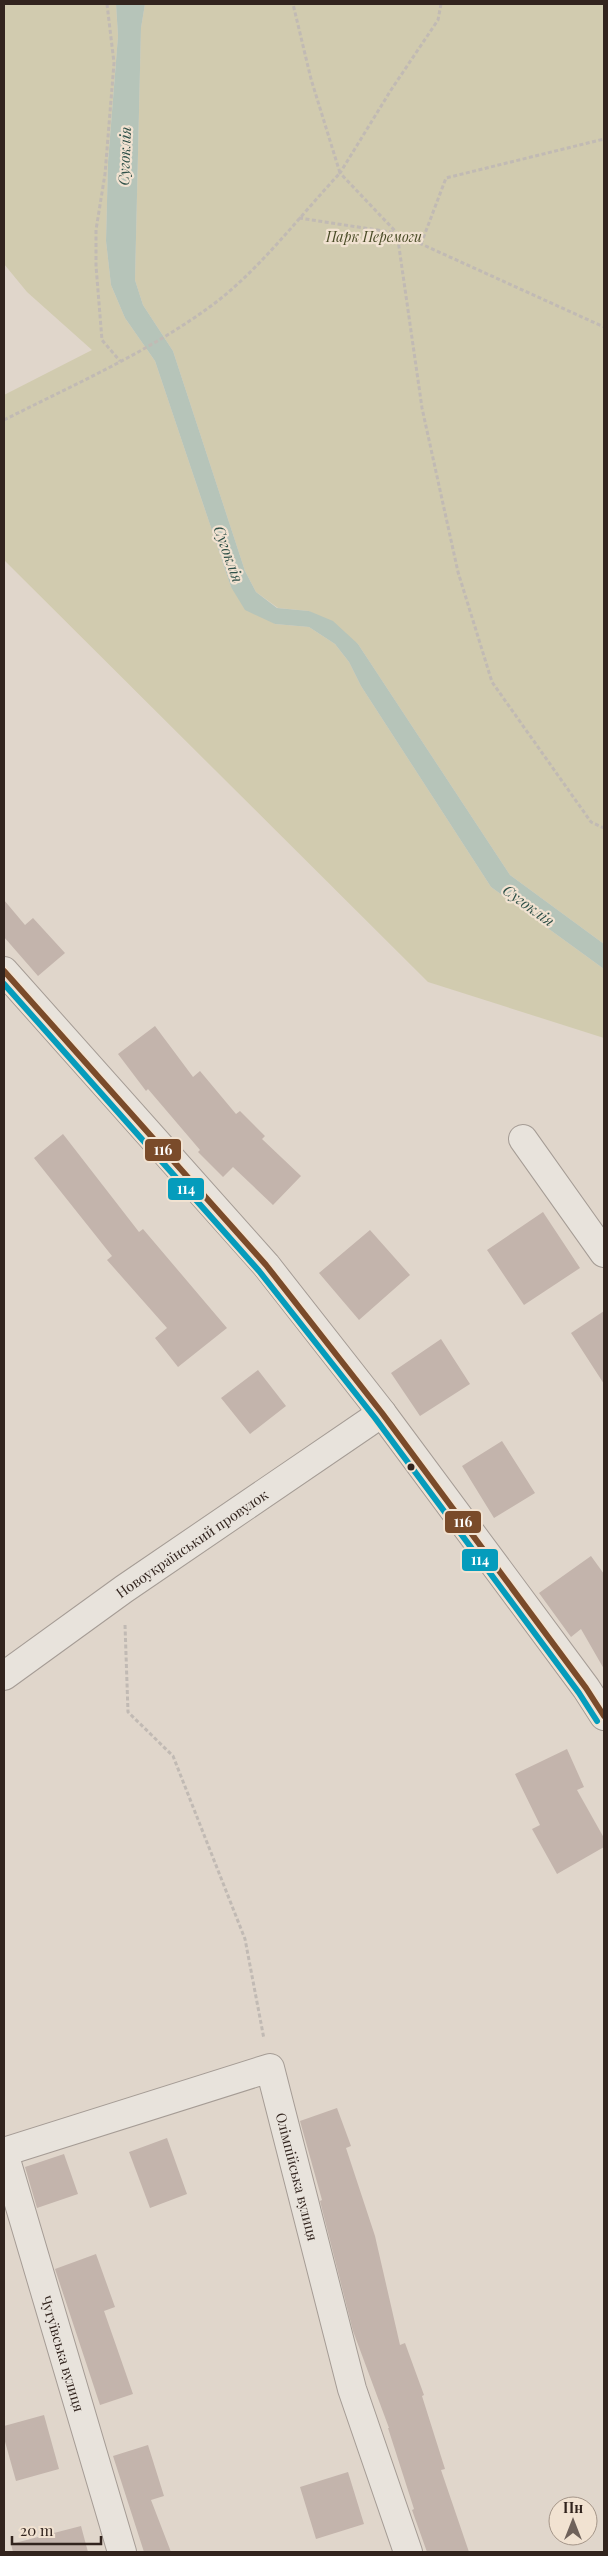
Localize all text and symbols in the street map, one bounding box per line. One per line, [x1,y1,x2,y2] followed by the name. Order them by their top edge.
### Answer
[113,126,135,186] water label: Сугоклія
[325,227,422,246] park label: Парк Перемоги
[209,523,249,585] water label: Сугоклія
[499,880,559,930] water label: Сугоклія
[144,1138,182,1162] line badge: 116
[154,1140,172,1159] text: 116
[167,1177,205,1201] line badge: 114
[177,1179,195,1198] text: 114
[406,1462,416,1472] unlabelled marker
[112,1484,271,1602] street label: Новоукраїнський провулок
[444,1510,482,1534] line badge: 116
[454,1512,472,1531] text: 116
[461,1548,499,1572] line badge: 114
[471,1550,489,1569] text: 114
[272,2110,323,2243] street label: Олімпійська вулиця
[37,2293,90,2414] street label: Чугуївська вулиця
[548,2496,598,2546] north arrow
[563,2498,583,2517] text: Пн
[12,2514,101,2546] scale bar
[20,2520,54,2540] text: 20 m

